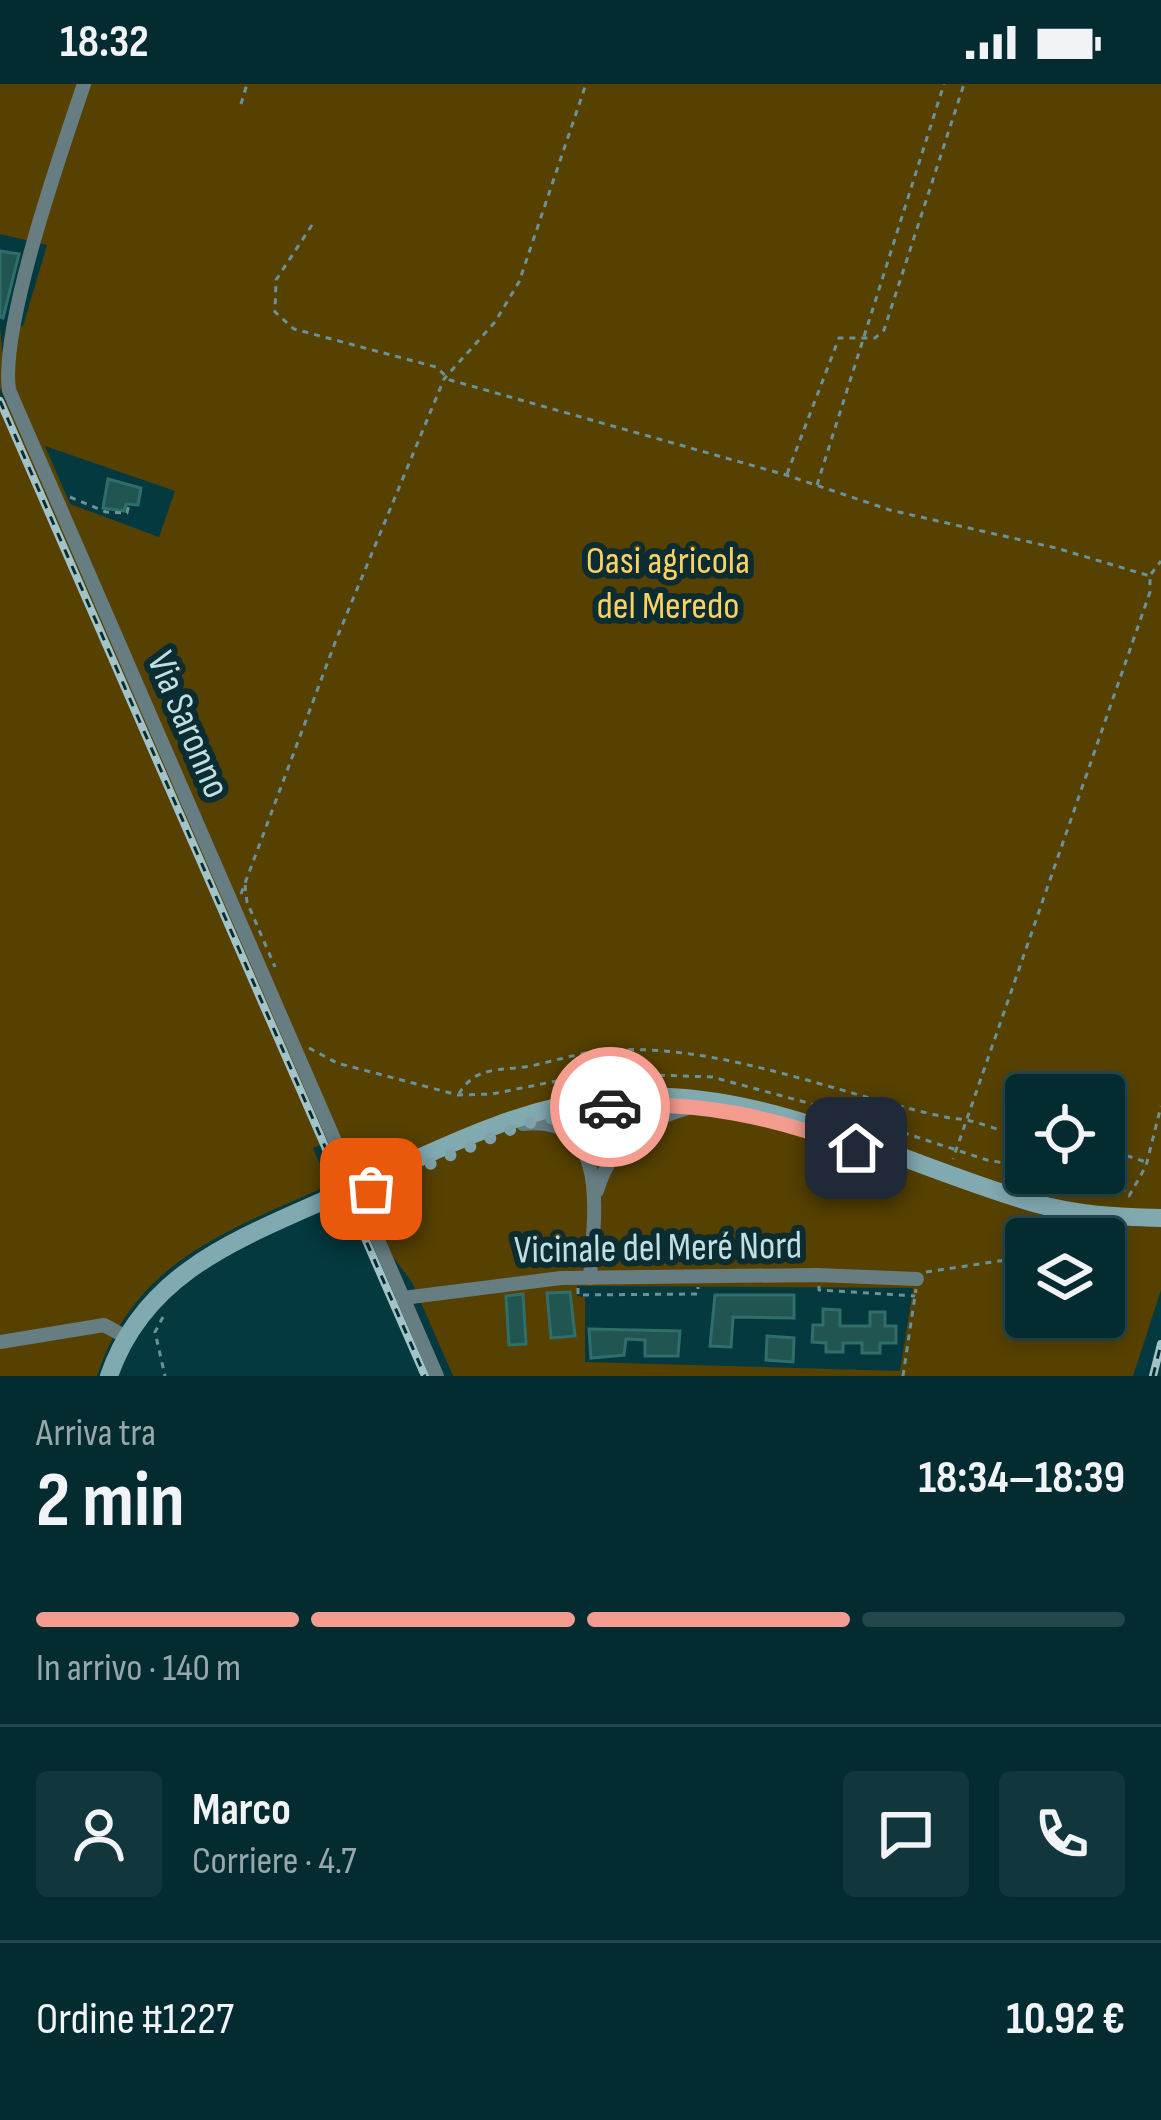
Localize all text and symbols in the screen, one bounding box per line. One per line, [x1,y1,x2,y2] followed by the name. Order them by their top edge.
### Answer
[60,15,149,70] text: 18:32
[586,538,750,630] park label: Oasi agricola del Meredo
[136,645,239,805] street label: Via Saronno
[550,1047,670,1167] courier
[577,1074,643,1140] icon: car
[1005,1074,1125,1338] map controls
[1005,1074,1125,1194] button: locate
[805,1097,907,1199] pin
[823,1115,889,1181] icon: home
[320,1138,422,1240] pin
[338,1156,404,1222] icon: bag
[1005,1218,1125,1338] button: layers
[514,1222,802,1275] street label: Vicinale del Meré Nord
[36,1410,156,1457] text: Arriva tra
[918,1451,1125,1506] text: 18:34–18:39
[36,1455,185,1548] text: 2 min
[36,1645,241,1692] text: In arrivo · 140 m
[36,1771,162,1897] button: person
[843,1771,969,1897] button: chat
[999,1771,1125,1897] button: phone
[192,1783,291,1838] text: Marco
[192,1838,357,1885] text: Corriere · 4.7
[36,1992,234,2047] text: Ordine #1227
[1006,1992,1125,2047] text: 10.92 €

